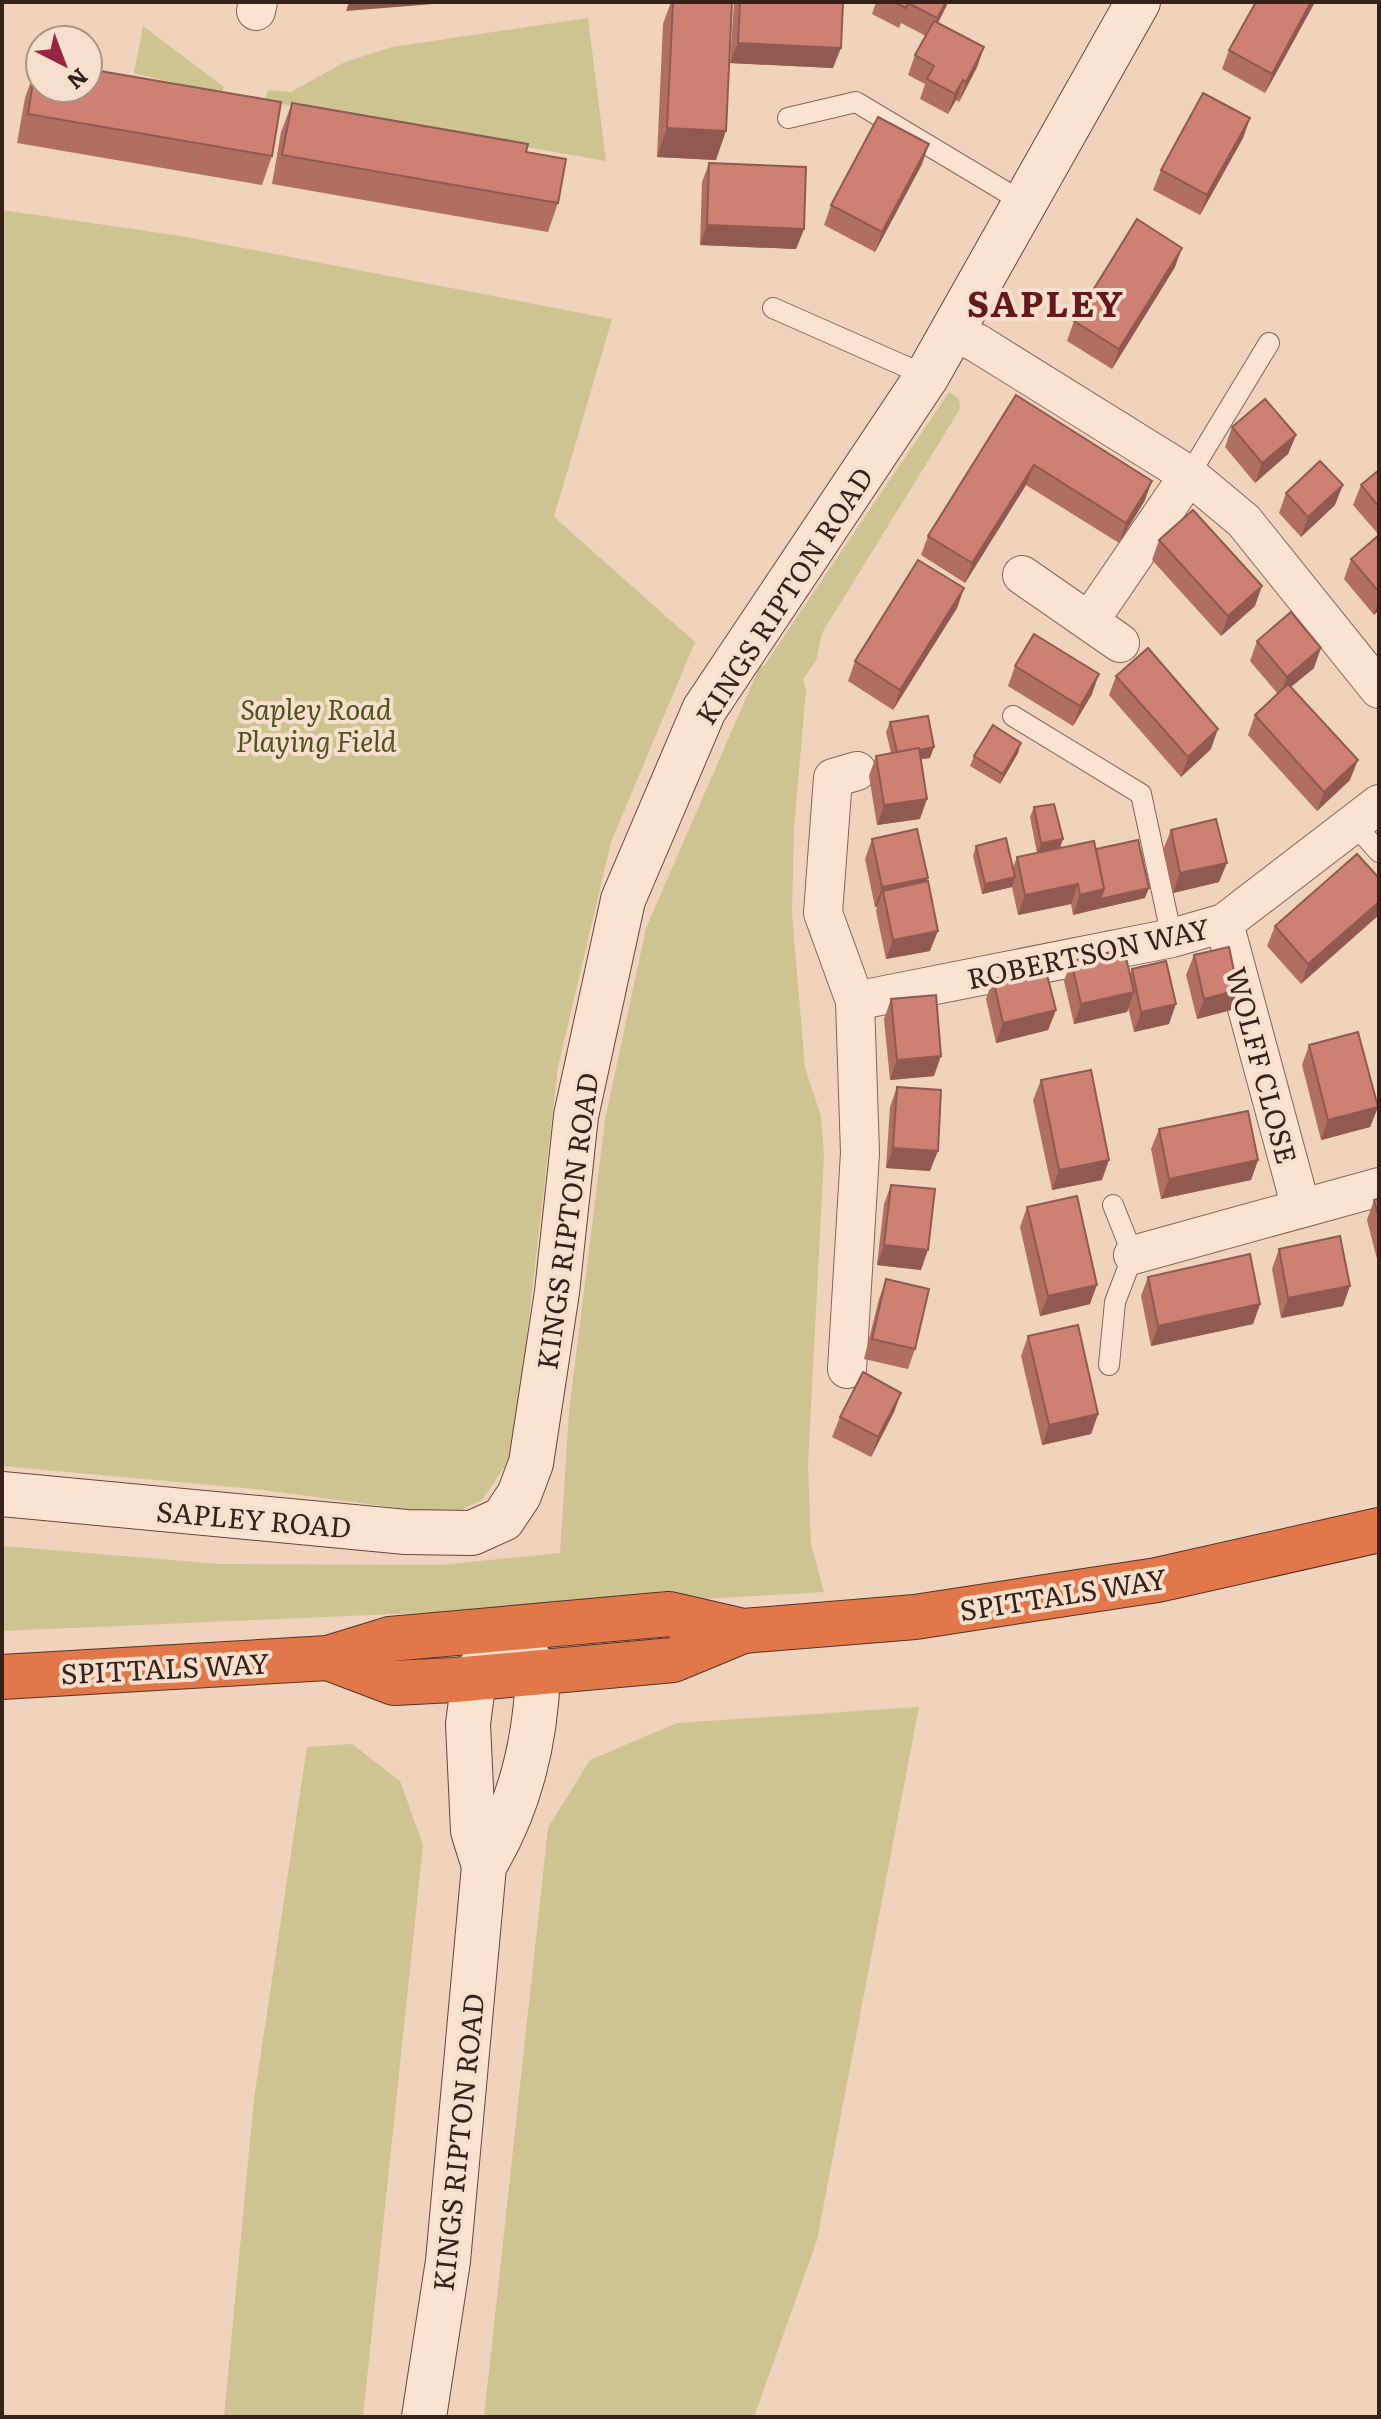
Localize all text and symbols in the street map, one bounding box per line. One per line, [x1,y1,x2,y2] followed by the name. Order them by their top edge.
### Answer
[24,24,104,104] north arrow
[60,62,96,98] text: N
[967,275,1125,328] district label: SAPLEY
[684,458,882,732] street label: KINGS RIPTON ROAD
[235,687,397,761] park label: Sapley Road Playing Field
[963,906,1213,998] street label: ROBERTSON WAY
[1217,962,1309,1168] street label: WOLFF CLOSE
[524,1070,608,1372] street label: KINGS RIPTON ROAD
[155,1489,353,1547] street label: SAPLEY ROAD
[956,1556,1170,1630] street label: SPITTALS WAY
[59,1641,271,1693] street label: SPITTALS WAY
[420,1991,494,2293] street label: KINGS RIPTON ROAD

